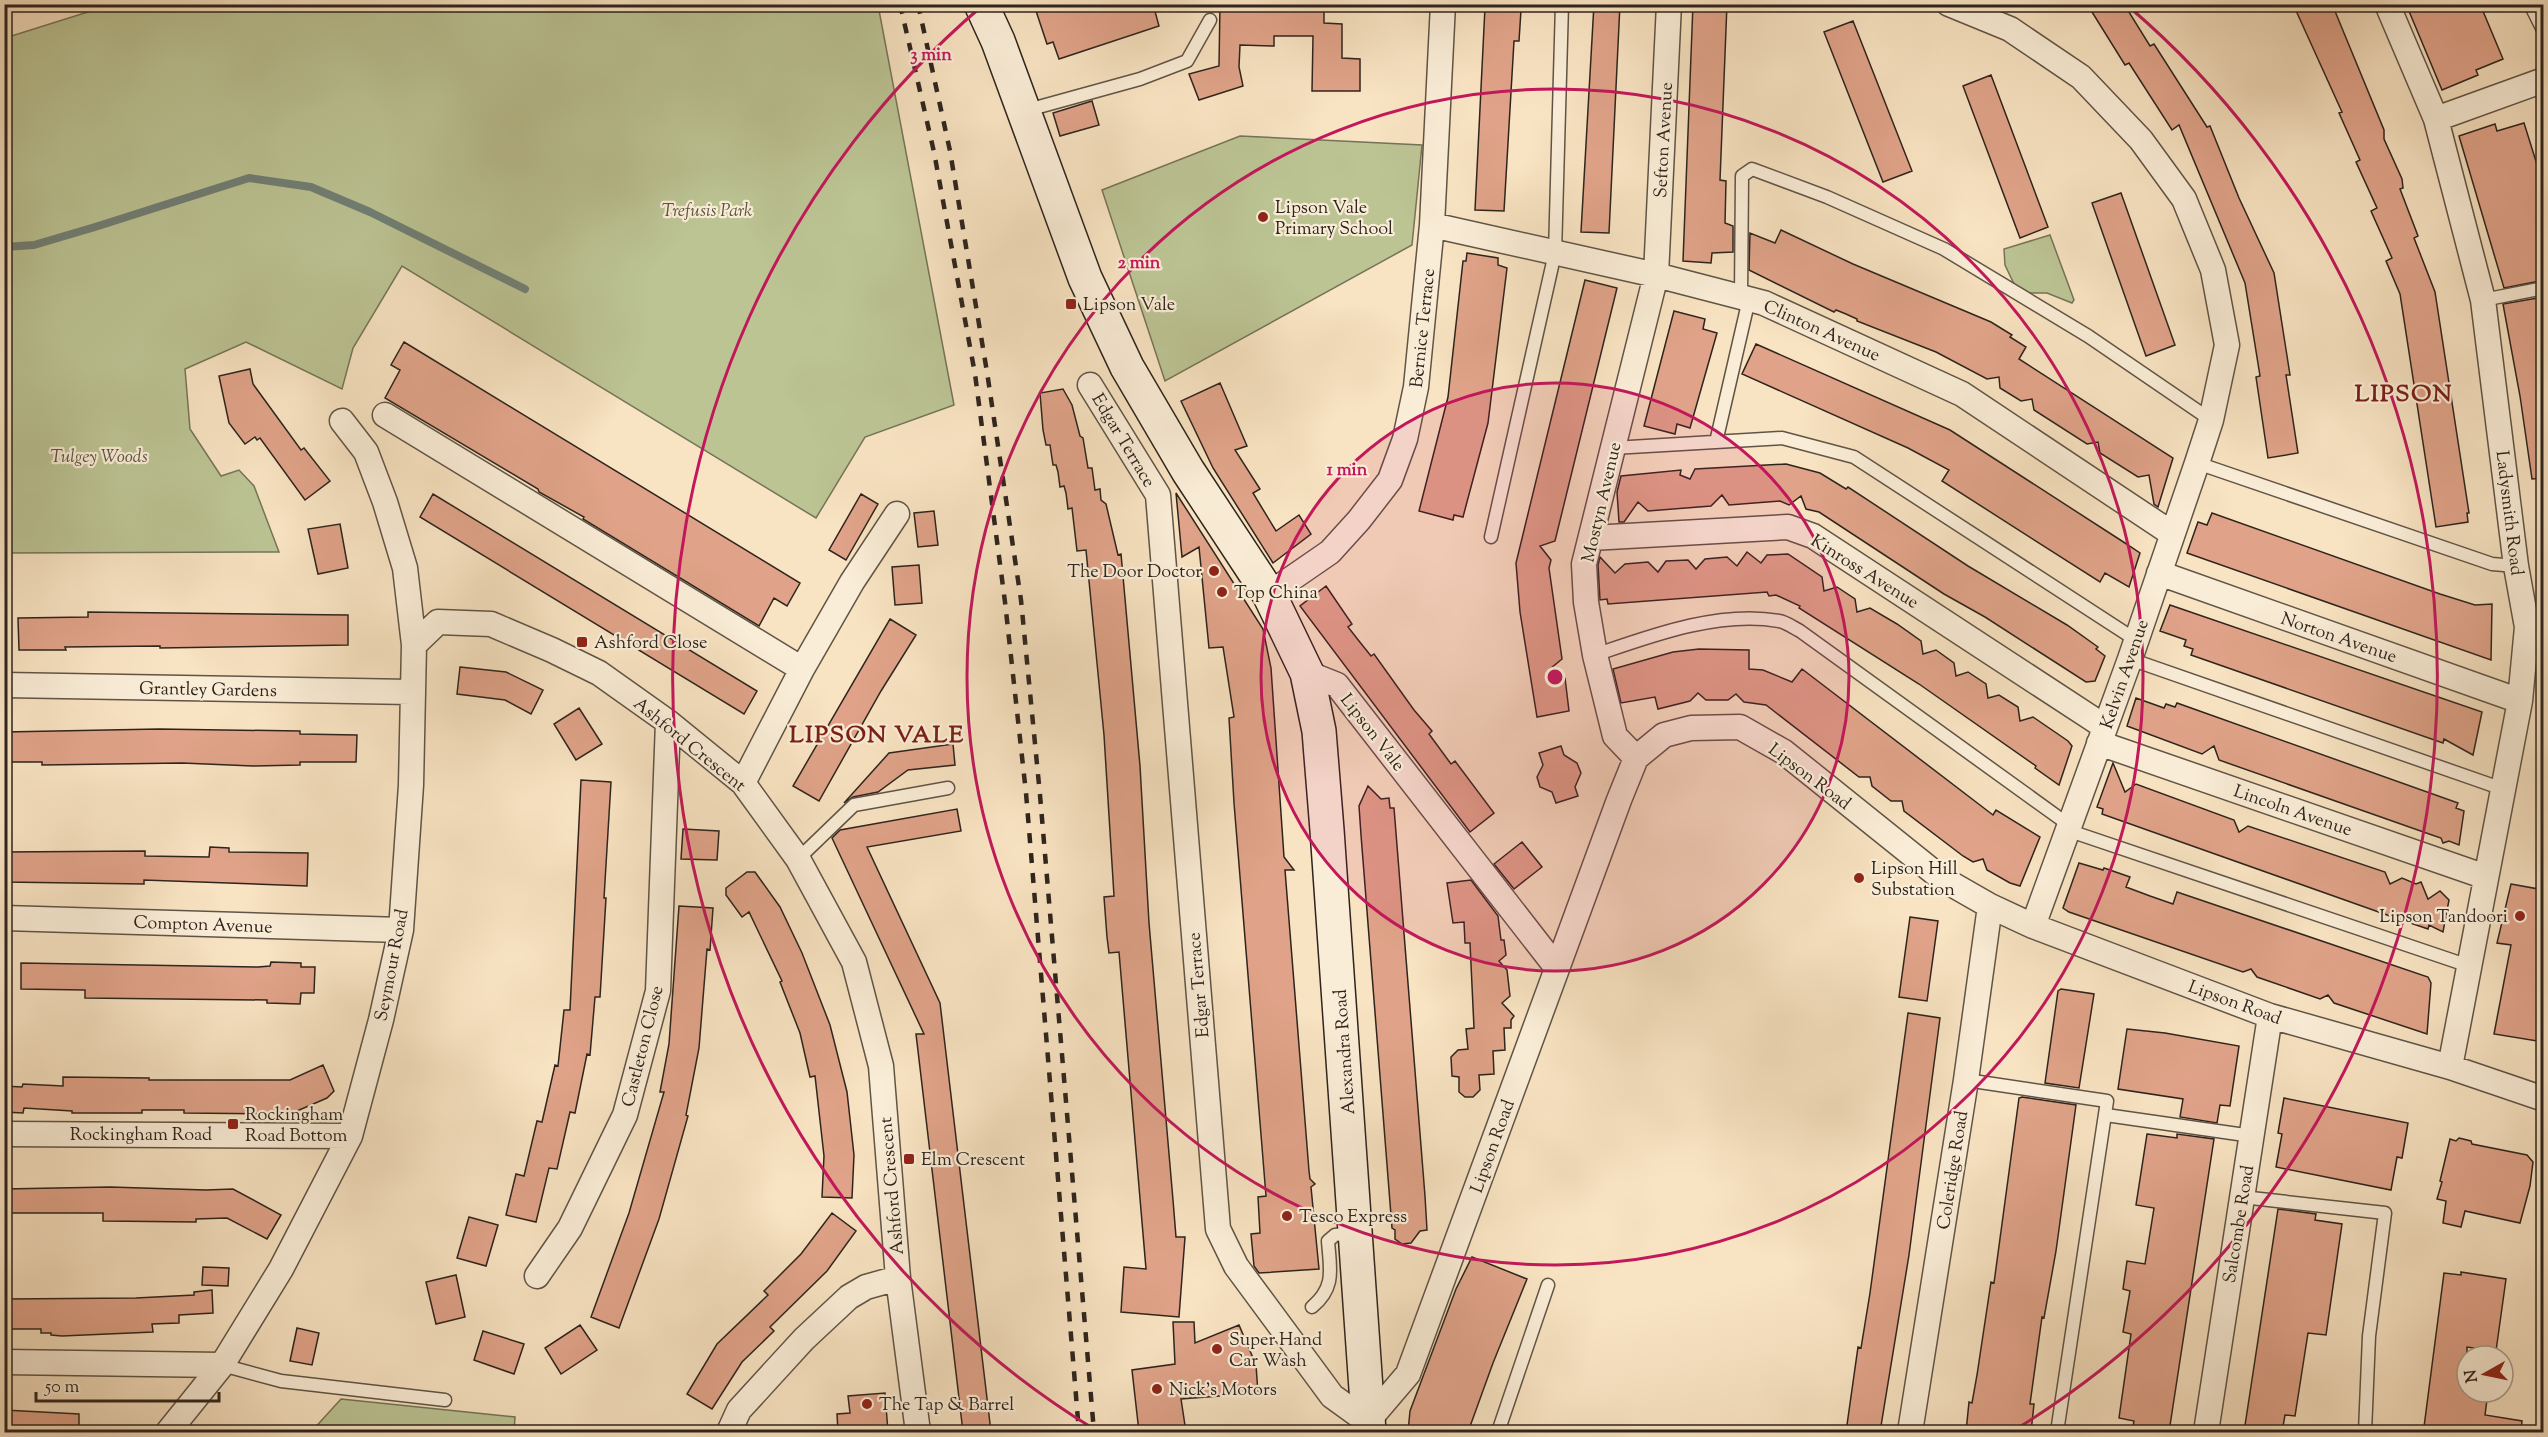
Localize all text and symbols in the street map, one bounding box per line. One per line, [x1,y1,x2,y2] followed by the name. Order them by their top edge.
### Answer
[910,43,952,69] text: 3 min
[1649,82,1681,199] street label: Sefton Avenue
[1275,196,1393,243] place label: Lipson Vale Primary School
[662,199,752,225] park label: Trefusis Park
[1256,210,1270,224] marker: Lipson Vale Primary School
[1118,251,1161,277] text: 2 min
[1405,267,1443,389] street label: Bernice Terrace
[1083,293,1175,319] place label: Lipson Vale
[1758,294,1884,369] street label: Clinton Avenue
[1064,297,1078,311] marker: Lipson Vale
[2355,378,2453,412] district label: LIPSON
[1084,389,1161,493] street label: Edgar Terrace
[1576,440,1629,565] street label: Mostyn Avenue
[50,445,148,471] park label: Tulgey Woods
[2487,449,2529,577] street label: Ladysmith Road
[1327,458,1368,484] text: 1 min
[1805,529,1923,616] street label: Kinross Avenue
[1067,560,1202,586] place label: The Door Doctor
[1207,564,1221,578] marker: The Door Doctor
[1234,581,1318,607] place label: Top China
[1215,585,1229,599] marker: Top China
[2277,607,2400,671] street label: Norton Avenue
[2095,616,2157,733] street label: Kelvin Avenue
[594,631,707,657] place label: Ashford Close
[575,635,589,649] marker: Ashford Close
[1545,667,1565,687] centre of rings
[139,677,277,705] street label: Grantley Gardens
[1333,689,1410,778] street label: Lipson Vale
[627,692,751,799] street label: Ashford Crescent
[789,719,965,753] district label: LIPSON VALE
[1762,738,1856,817] street label: Lipson Road
[2230,779,2355,844] street label: Lincoln Avenue
[1871,857,1958,904] place label: Lipson Hill Substation
[1852,871,1866,885] marker: Lipson Hill Substation
[2379,905,2508,931] place label: Lipson Tandoori
[369,907,417,1024] street label: Seymour Road
[2513,909,2527,923] marker: Lipson Tandoori
[133,911,273,941] street label: Compton Avenue
[1182,931,1218,1039] street label: Edgar Terrace
[2184,975,2285,1033] street label: Lipson Road
[616,983,672,1110] street label: Castleton Close
[1329,988,1363,1115] street label: Alexandra Road
[1465,1096,1523,1197] street label: Lipson Road
[245,1103,348,1150] place label: Rockingham Road Bottom
[1932,1109,1976,1232] street label: Coleridge Road
[874,1116,912,1256] street label: Ashford Crescent
[226,1117,240,1131] marker: Rockingham Road Bottom
[70,1123,212,1149] street label: Rockingham Road
[921,1148,1025,1174] place label: Elm Crescent
[902,1152,916,1166] marker: Elm Crescent
[2218,1163,2262,1285] street label: Salcombe Road
[1299,1205,1407,1231] place label: Tesco Express
[1280,1209,1294,1223] marker: Tesco Express
[1229,1328,1322,1375] place label: Super Hand Car Wash
[1210,1342,1224,1356] marker: Super Hand Car Wash
[2455,1344,2515,1404] north arrow
[36,1365,219,1403] scale bar
[2460,1368,2485,1384] text: N
[44,1375,80,1401] text: 50 m
[1169,1378,1277,1404] place label: Nick's Motors
[1150,1382,1164,1396] marker: Nick's Motors
[879,1393,1014,1419] place label: The Tap & Barrel
[860,1397,874,1411] marker: The Tap & Barrel

